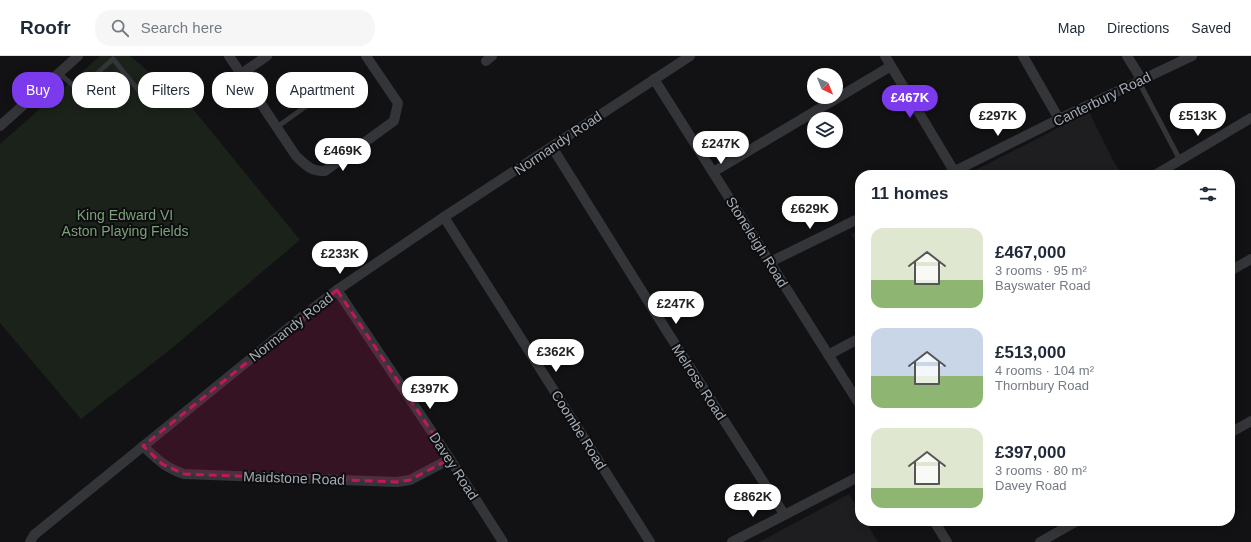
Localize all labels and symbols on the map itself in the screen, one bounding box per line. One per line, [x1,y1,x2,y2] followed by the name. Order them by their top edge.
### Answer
[807,68,843,104] north arrow
[1051,68,1153,130] street label: Canterbury Road
[882,85,938,119] pin: £467K
[970,103,1026,137] pin: £297K
[1170,103,1226,137] pin: £513K
[511,108,605,178] street label: Normandy Road
[693,131,749,165] pin: £247K
[315,138,371,172] pin: £469K
[723,194,791,290] street label: Stoneleigh Road
[782,196,838,230] pin: £629K
[62,207,188,239] park label: King Edward VI Aston Playing Fields
[312,241,368,275] pin: £233K
[246,289,336,365] street label: Normandy Road
[648,291,704,325] pin: £247K
[528,339,584,373] pin: £362K
[669,341,729,423] street label: Melrose Road
[402,376,458,410] pin: £397K
[548,387,610,473] street label: Coombe Road
[426,429,482,503] street label: Davey Road
[243,468,345,488] street label: Maidstone Road
[725,484,781,518] pin: £862K

